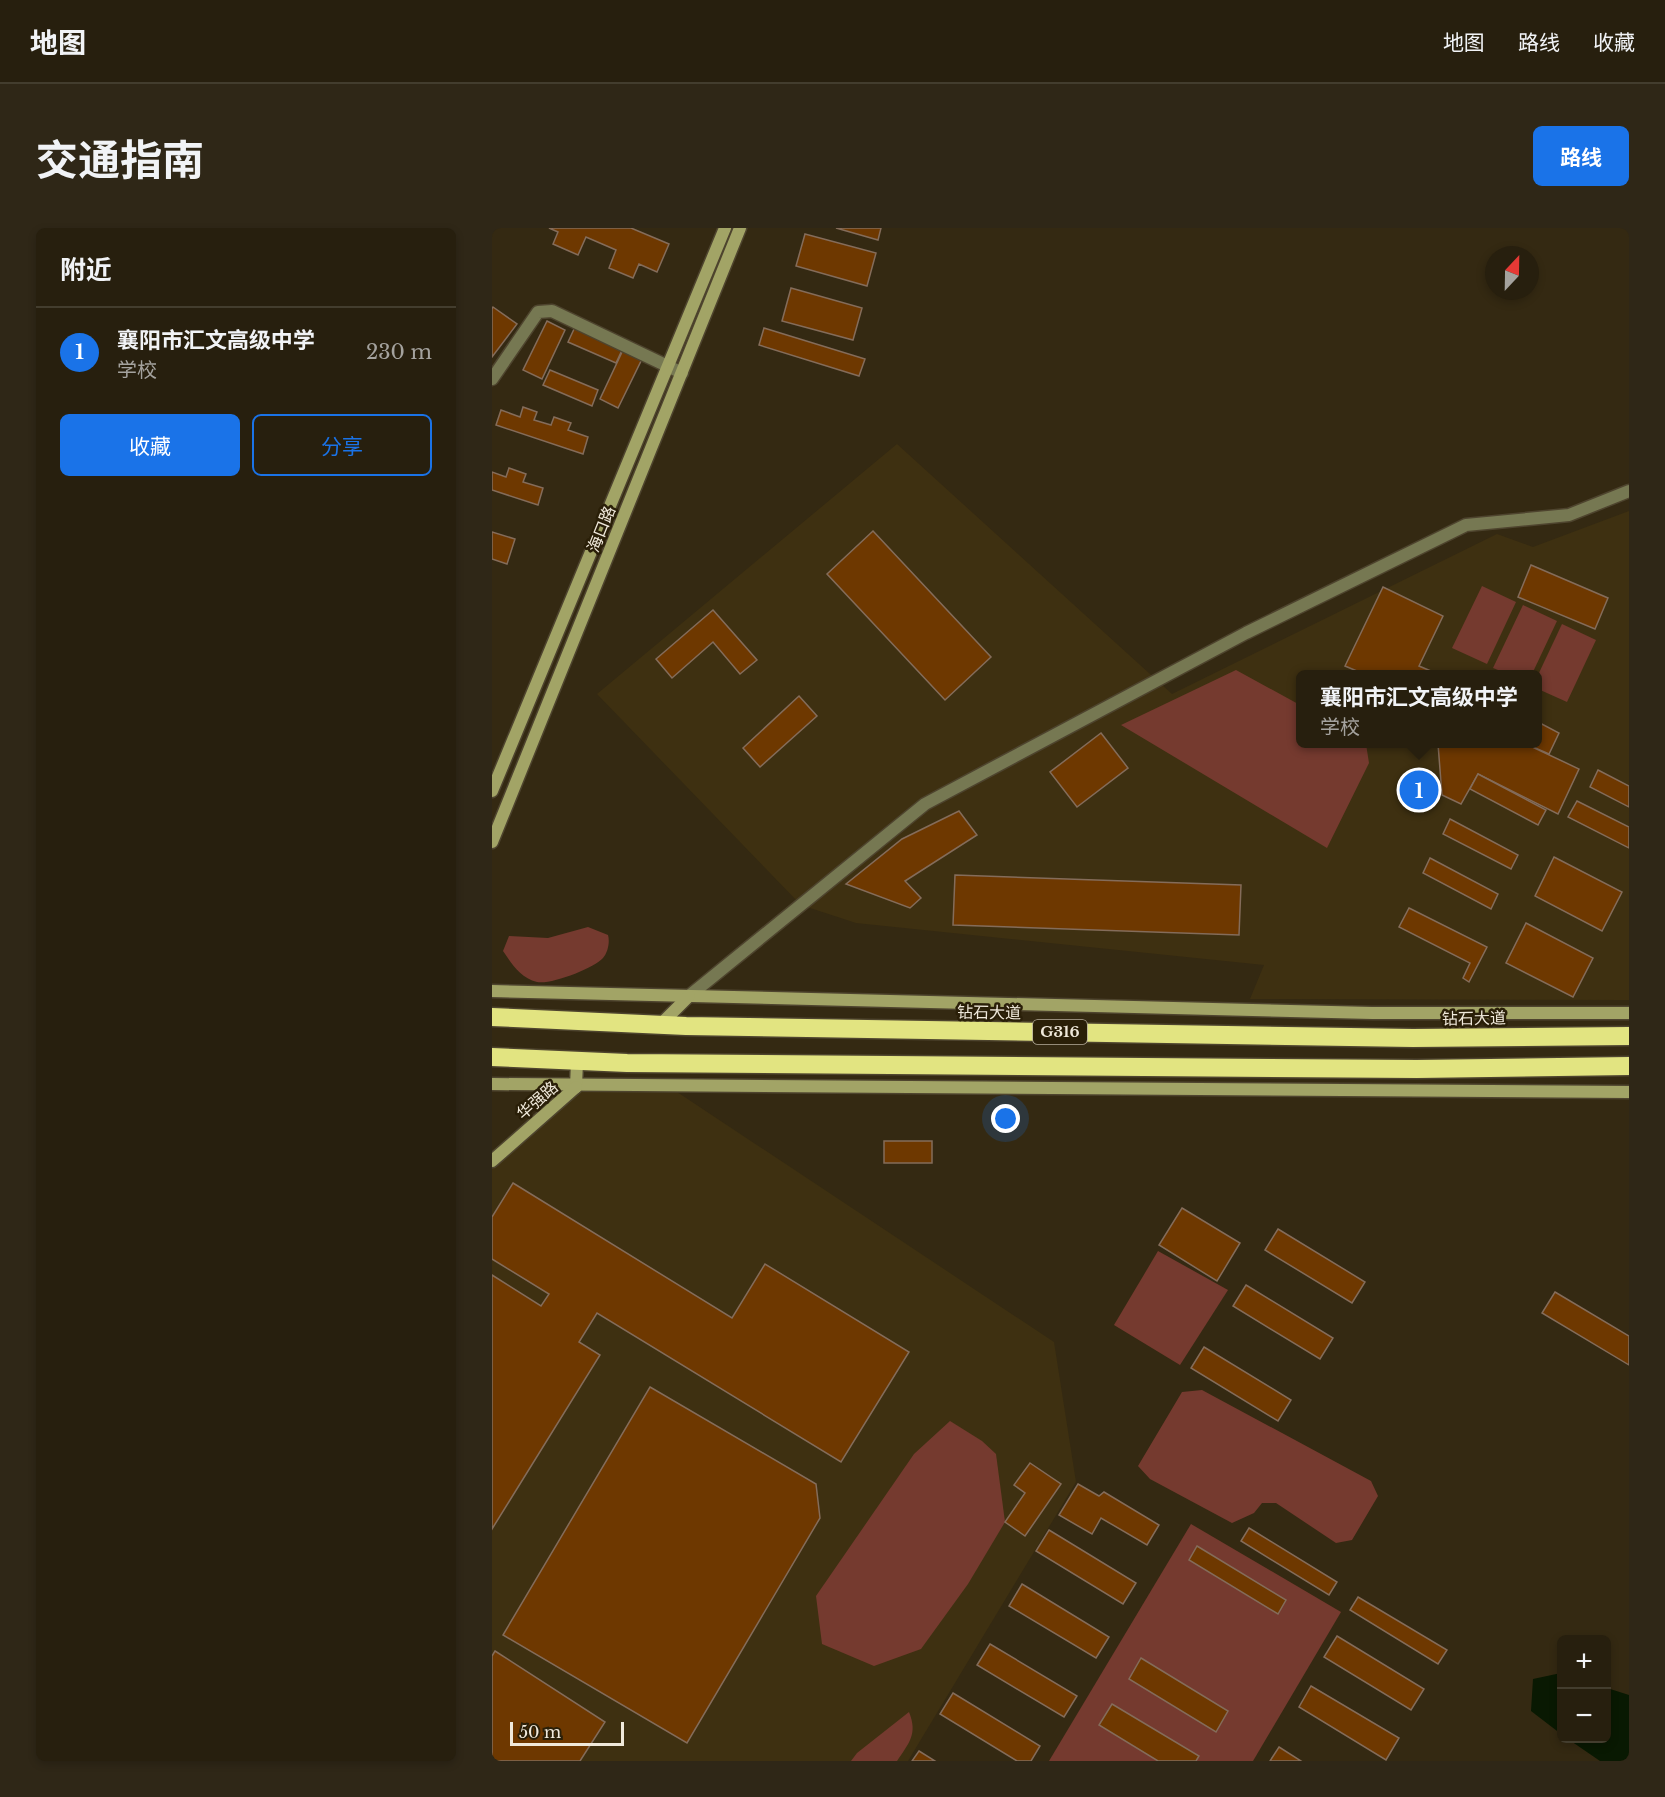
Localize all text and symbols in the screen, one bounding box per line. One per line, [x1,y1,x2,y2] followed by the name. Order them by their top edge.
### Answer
[30,26,86,61] text: 地图
[1443,30,1485,56] text: 地图
[1518,30,1560,56] text: 路线
[1593,30,1635,56] text: 收藏
[1533,126,1629,186] button: 路线
[36,134,204,186] text: 交通指南
[1485,246,1539,300] north arrow
[60,254,112,286] text: 附近
[117,327,315,354] text: 襄阳市汇文高级中学
[75,340,84,364] text: 1
[366,340,432,364] text: 230 m
[117,358,157,382] text: 学校
[60,414,240,476] button: 收藏
[252,414,432,476] button: 分享
[583,503,619,555] street label: 海口路
[1296,670,1542,748] popup
[1320,684,1518,711] text: 襄阳市汇文高级中学
[1320,715,1360,739] text: 学校
[1400,768,1438,812] pin: 1
[957,1001,1021,1023] street label: 钻石大道
[1442,1007,1506,1029] street label: 钻石大道
[1033,1020,1087,1044] road number: G316
[512,1077,562,1123] street label: 华强路
[991,1104,1020,1133] your location
[1557,1635,1611,1743] map controls
[1557,1635,1611,1689] button: +
[1557,1689,1611,1743] button: −
[510,1719,624,1746] scale bar
[519,1722,561,1742] text: 50 m

